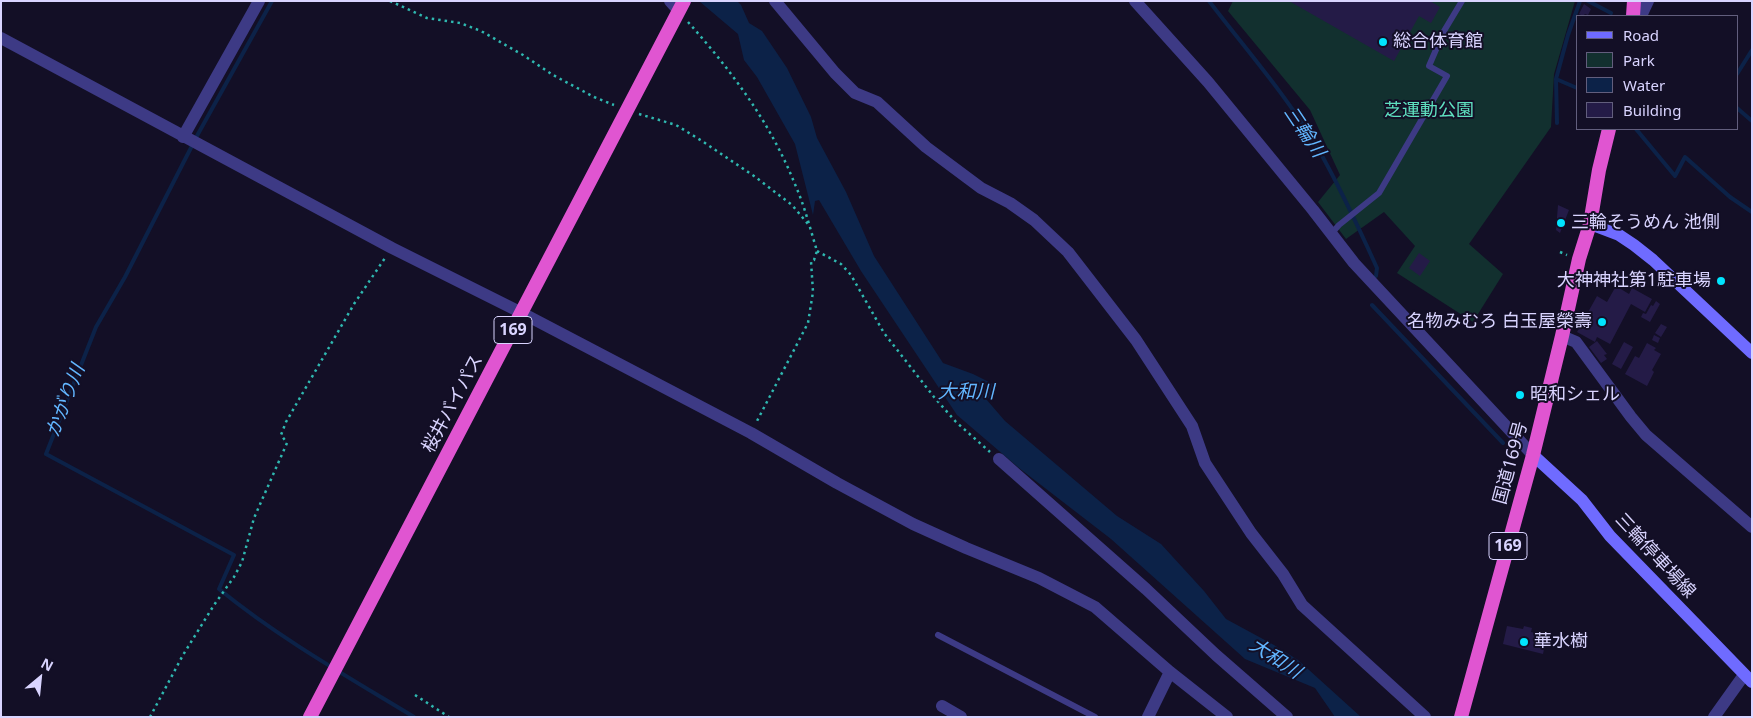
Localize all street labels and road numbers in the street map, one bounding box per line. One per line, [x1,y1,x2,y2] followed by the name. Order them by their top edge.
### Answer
[494,316,532,344] road number: 169
[418,351,488,457] street label: 桜井バイパス
[1490,419,1532,507] street label: 国道169号
[1610,509,1700,603] street label: 三輪停車場線
[1489,532,1527,560] road number: 169

